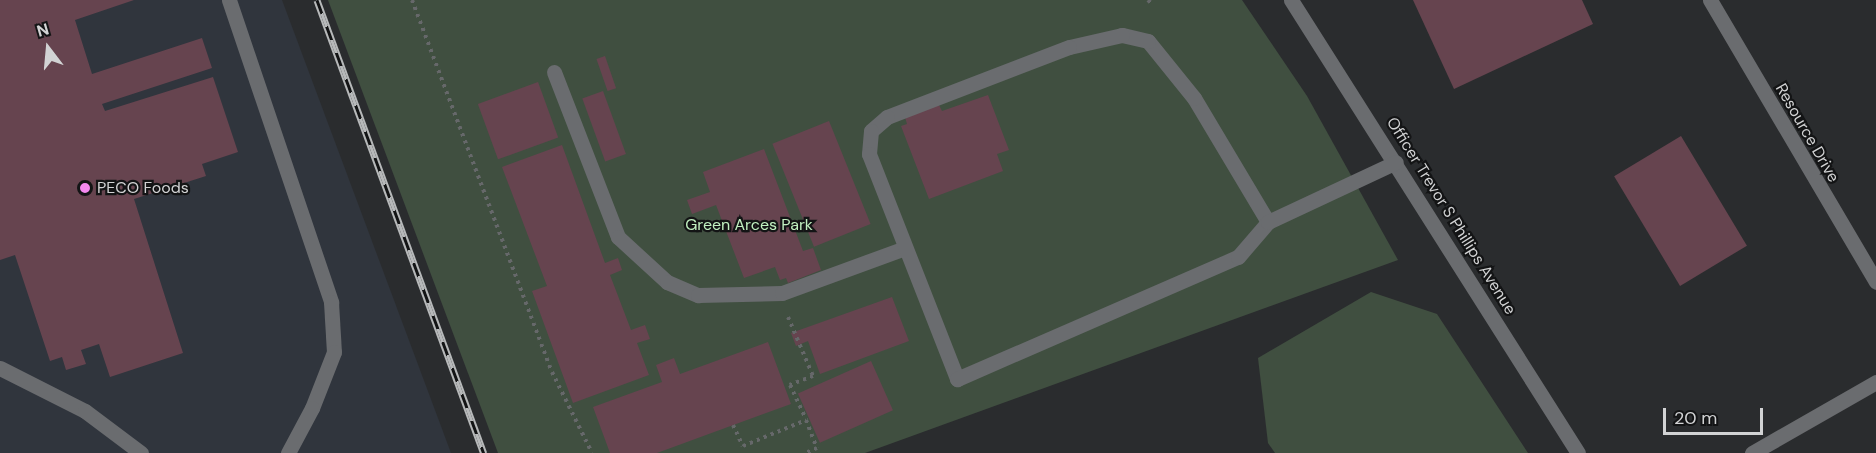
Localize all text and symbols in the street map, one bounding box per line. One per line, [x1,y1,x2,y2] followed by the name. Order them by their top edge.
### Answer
[18,18,78,78] north arrow
[34,19,51,42] text: N
[1771,80,1843,186] street label: Resource Drive
[1382,114,1520,318] street label: Officer Trevor S Phillips Avenue
[97,178,189,198] place label: PECO Foods
[78,181,92,195] marker: PECO Foods
[685,215,813,235] park label: Green Arces Park
[1666,396,1766,434] scale bar
[1674,406,1717,430] text: 20 m

